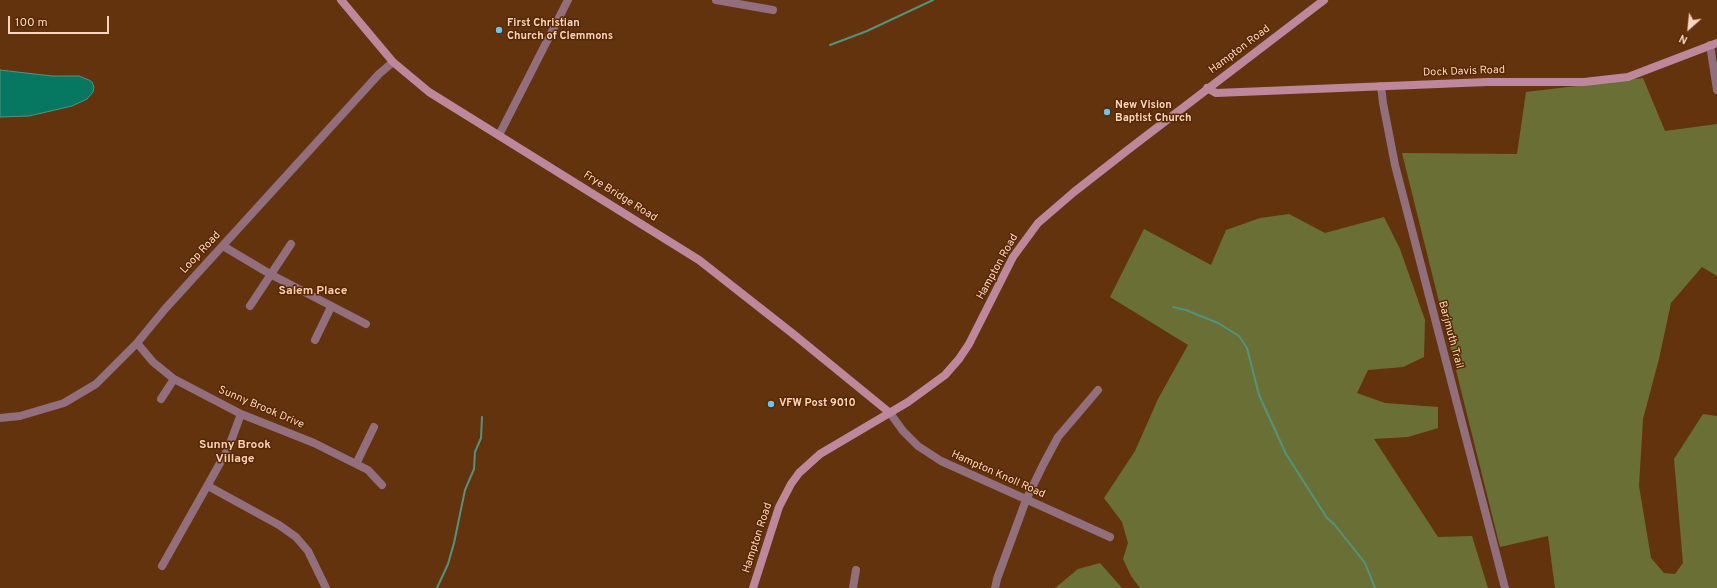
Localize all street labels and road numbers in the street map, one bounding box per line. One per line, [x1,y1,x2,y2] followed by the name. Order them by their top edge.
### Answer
[1207,23,1273,77] street label: Hampton Road
[1423,64,1505,80] street label: Dock Davis Road
[581,169,659,225] street label: Frye Bridge Road
[178,229,224,277] street label: Loop Road
[974,232,1022,302] street label: Hampton Road
[1435,300,1465,370] street label: Barjmuth Trail
[216,384,306,432] street label: Sunny Brook Drive
[949,448,1047,502] street label: Hampton Knoll Road
[740,501,776,575] street label: Hampton Road

